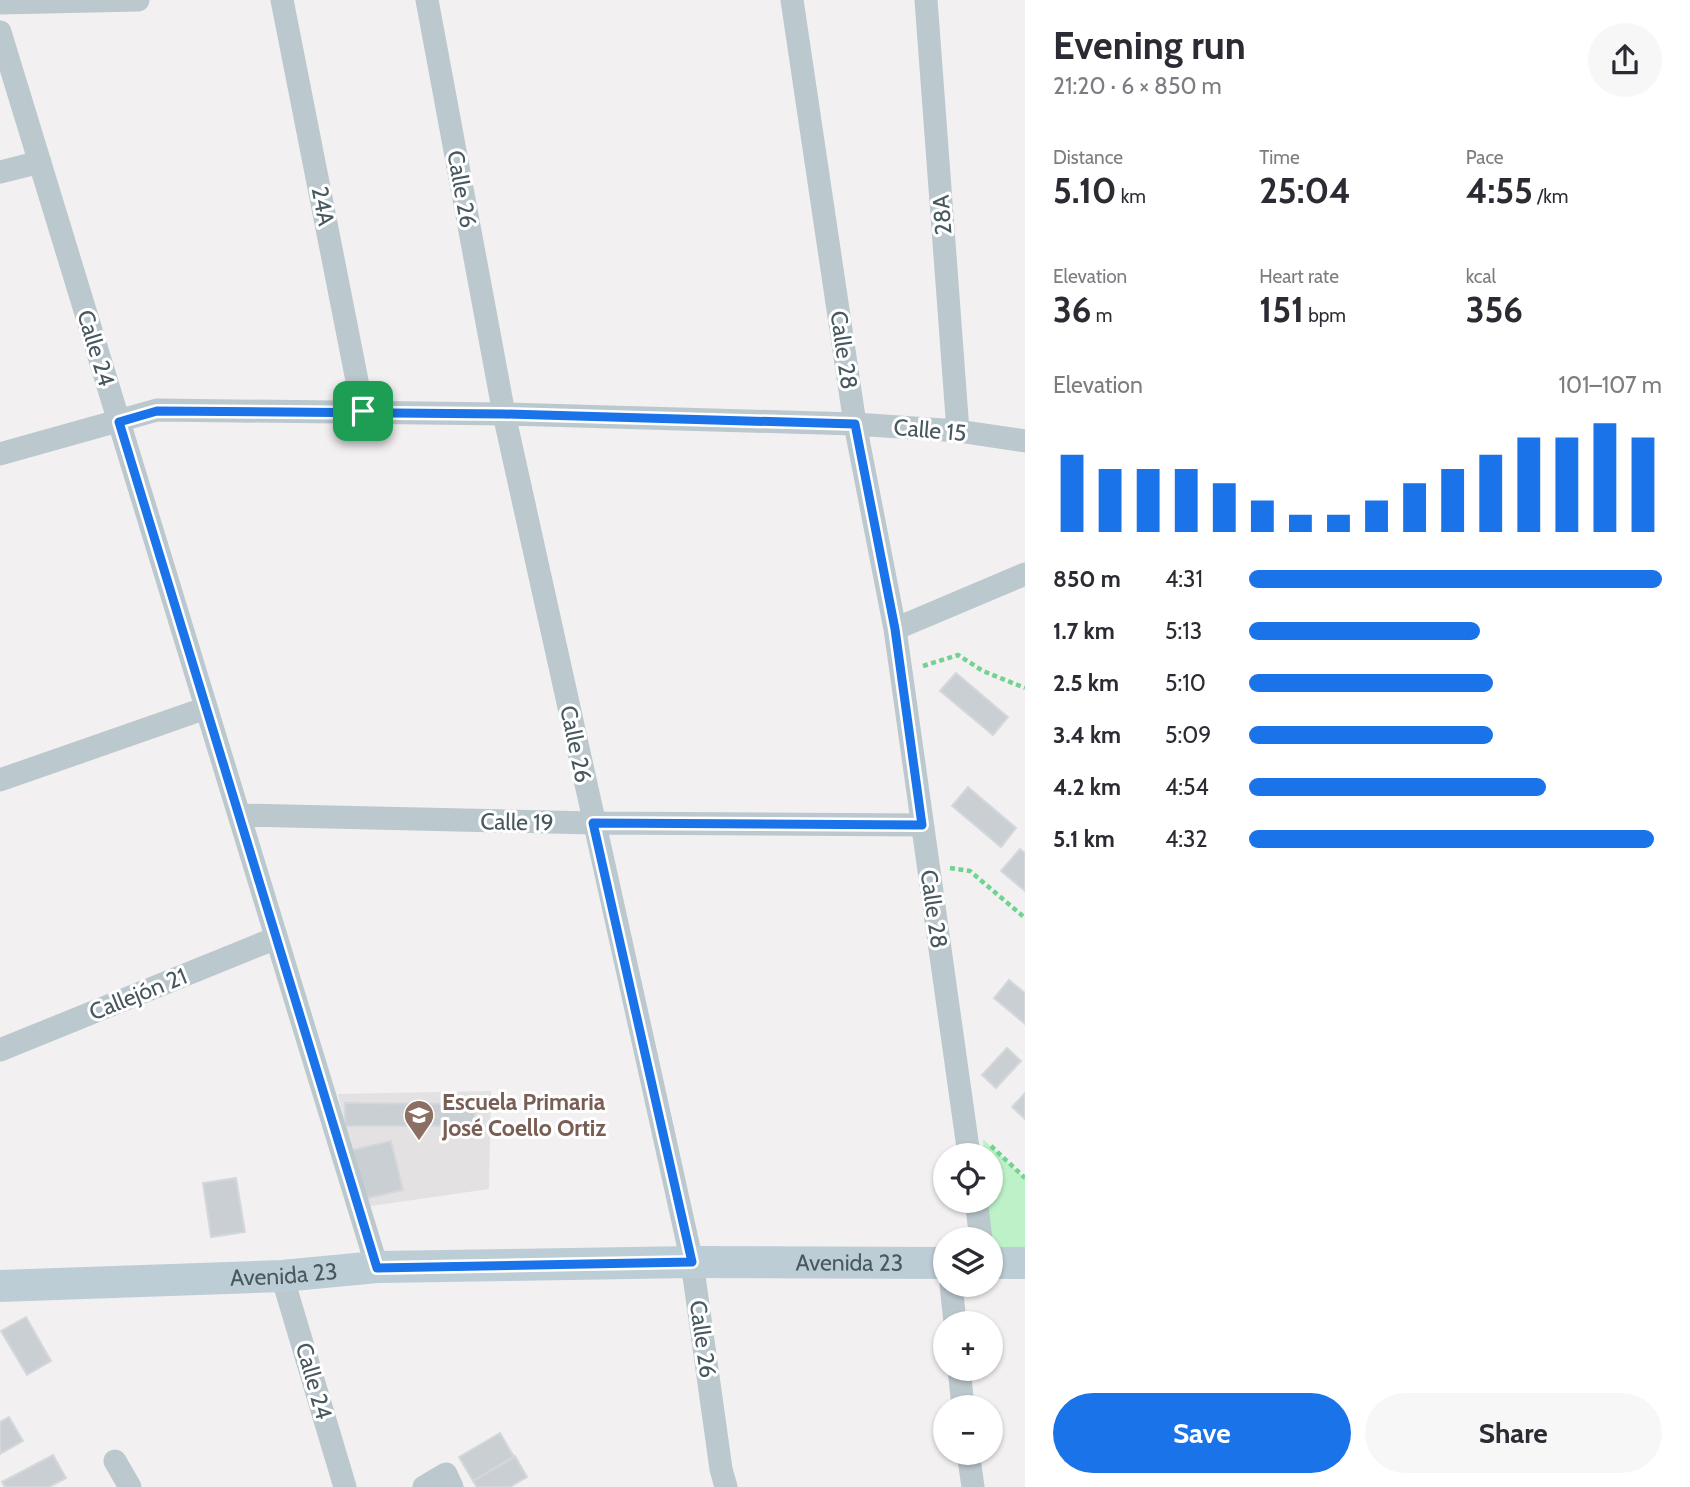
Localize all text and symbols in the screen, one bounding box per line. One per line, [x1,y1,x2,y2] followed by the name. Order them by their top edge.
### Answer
[1053,22,1246,69] text: Evening run
[1588,23,1662,97] button: share
[1053,72,1222,100] text: 21:20 · 6 × 850 m
[1053,146,1123,169] text: Distance
[1259,146,1300,169] text: Time
[1466,146,1504,169] text: Pace
[441,148,483,230] street label: Calle 26
[1053,169,1117,212] text: 5.10
[1259,169,1351,212] text: 25:04
[1466,169,1533,212] text: 4:55
[305,184,341,228] street label: 24A
[1117,185,1146,208] text: km
[1533,185,1568,208] text: /km
[927,194,957,236] street label: 28A
[1053,265,1127,288] text: Elevation
[1259,265,1339,288] text: Heart rate
[1466,265,1496,288] text: kcal
[1053,288,1092,331] text: 36
[1259,288,1304,331] text: 151
[1466,288,1523,331] text: 356
[1092,304,1113,327] text: m
[1304,304,1346,327] text: bpm
[71,306,121,390] street label: Calle 24
[825,309,863,391] street label: Calle 28
[1053,371,1143,399] text: Elevation
[1559,371,1662,399] text: 101–107 m
[333,381,393,441] pin
[344,392,382,430] icon: arrive
[892,413,968,447] street label: Calle 15
[1053,565,1121,593] text: 850 m
[1165,565,1203,593] text: 4:31
[1053,617,1115,645] text: 1.7 km
[1165,617,1202,645] text: 5:13
[1053,669,1119,697] text: 2.5 km
[1165,669,1206,697] text: 5:10
[554,703,598,785] street label: Calle 26
[1053,721,1121,749] text: 3.4 km
[1165,721,1211,749] text: 5:09
[1053,773,1121,801] text: 4.2 km
[1165,773,1209,801] text: 4:54
[480,807,554,837] street label: Calle 19
[1053,825,1115,853] text: 5.1 km
[1165,825,1208,853] text: 4:32
[915,868,953,950] street label: Calle 28
[85,962,191,1026] street label: Callejón 21
[441,1088,606,1142] place label: Escuela Primaria José Coello Ortiz
[402,1098,436,1142] school or university icon: Escuela Primaria José Coello Ortiz
[933,1143,1003,1465] map controls
[933,1143,1003,1213] button: locate
[933,1227,1003,1297] button: layers
[796,1248,903,1277] street label: Avenida 23
[230,1257,339,1292] street label: Avenida 23
[684,1298,722,1380] street label: Calle 26
[933,1311,1003,1381] button: +
[290,1340,338,1422] street label: Calle 24
[1053,1393,1351,1473] button: Save
[1365,1393,1662,1473] button: Share
[933,1395,1003,1465] button: −

